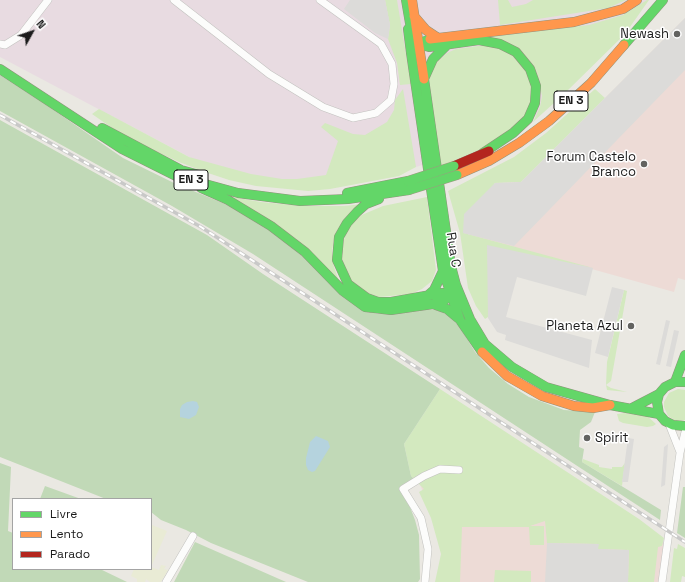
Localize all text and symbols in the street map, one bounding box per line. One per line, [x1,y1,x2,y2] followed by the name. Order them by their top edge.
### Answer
[12,12,52,52] north arrow
[33,17,49,32] text: N
[620,26,669,42] place label: Newash
[672,29,682,39] marker: Newash
[554,91,588,111] road number: EN 3
[547,149,636,180] place label: Forum Castelo Branco
[639,159,649,169] marker: Forum Castelo Branco
[174,170,208,190] road number: EN 3
[443,231,463,269] street label: Rua C
[546,318,623,334] place label: Planeta Azul
[626,321,636,331] marker: Planeta Azul
[595,430,629,446] place label: Spirit
[582,433,592,443] marker: Spirit
[12,498,152,570] legend
[50,506,77,522] text: Livre
[50,526,84,542] text: Lento
[50,546,90,562] text: Parado

